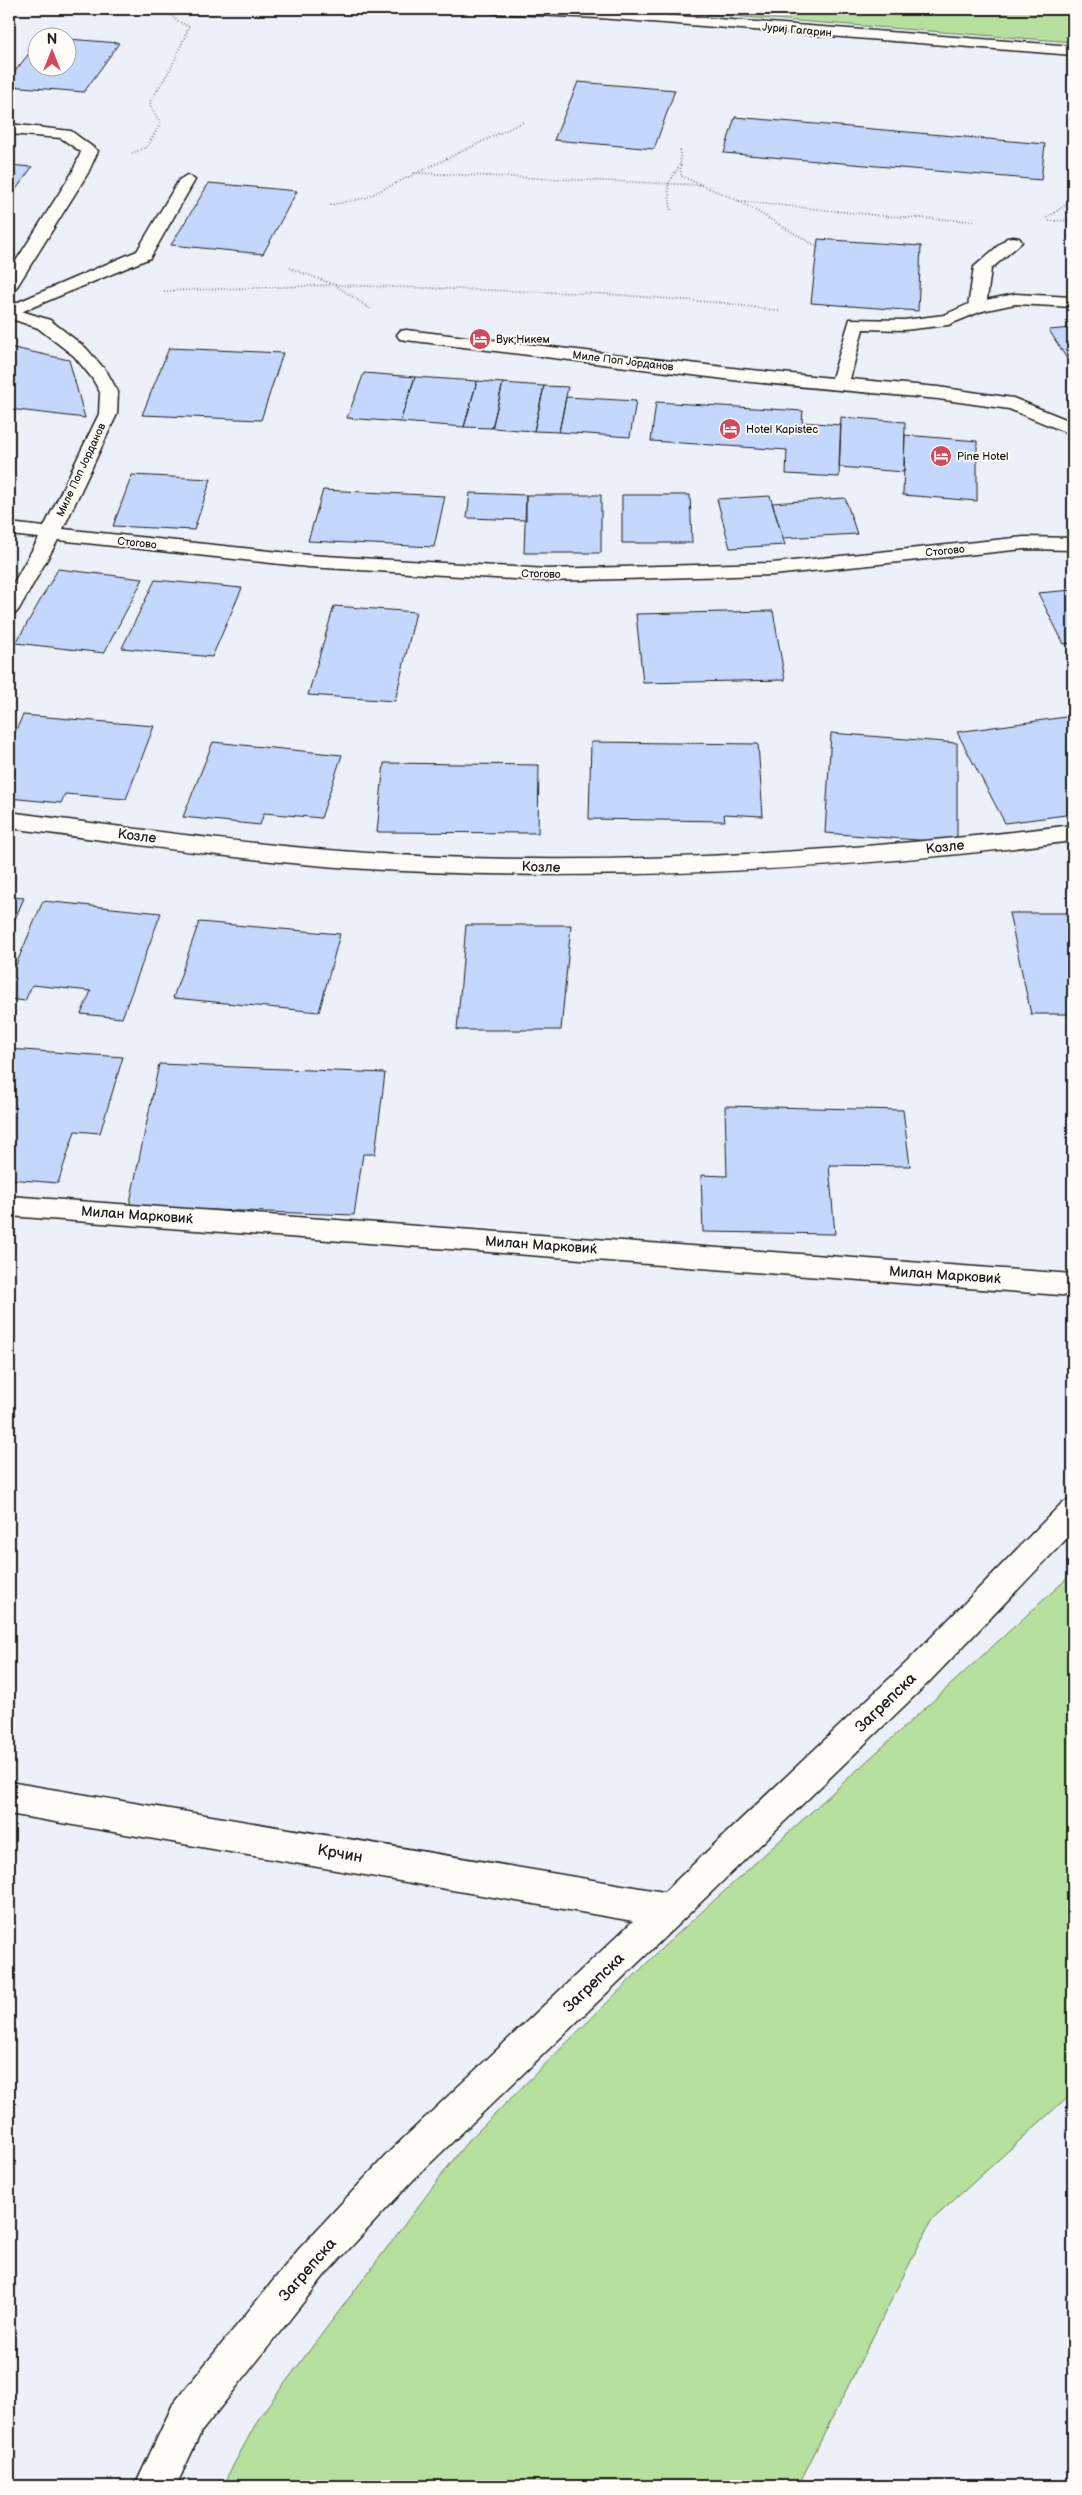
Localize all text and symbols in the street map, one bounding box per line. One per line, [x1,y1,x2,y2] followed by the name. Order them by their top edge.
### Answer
[762,20,832,40] street label: Јуриј Гагарин
[28,28,78,78] north arrow
[47,31,57,48] text: N
[468,327,492,351] hotel icon: Вук;Никем
[496,333,550,346] place label: Вук;Никем
[572,348,675,374] street label: Миле Поп Јорданов
[718,417,742,441] hotel icon: Hotel Kapistec
[54,421,108,519] street label: Миле Поп Јорданов
[746,423,818,436] place label: Hotel Kapistec
[929,444,953,468] hotel icon: Pine Hotel
[957,450,1008,463] place label: Pine Hotel
[117,534,157,552] street label: Стогово
[925,542,965,560] street label: Стогово
[521,567,561,581] street label: Стогово
[117,825,157,847] street label: Козле
[925,837,965,857] street label: Козле
[521,858,561,876] street label: Козле
[80,1203,194,1227] street label: Милан Марковиќ
[484,1233,598,1257] street label: Милан Марковиќ
[888,1263,1002,1287] street label: Милан Марковиќ
[851,1669,921,1737] street label: Загрепска
[316,1841,364,1867] street label: Крчин
[559,1949,629,2017] street label: Загрепска
[275,2234,341,2306] street label: Загрепска

